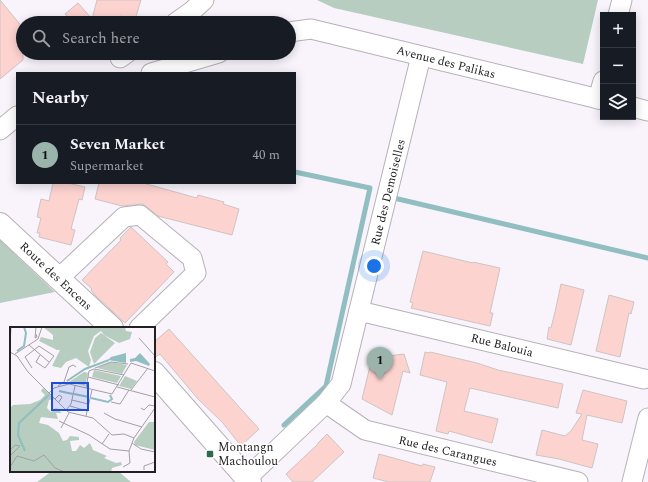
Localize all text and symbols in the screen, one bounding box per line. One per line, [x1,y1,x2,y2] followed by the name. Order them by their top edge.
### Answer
[600,12,636,120] map controls
[600,12,636,48] button: +
[16,16,296,60] search box
[30,27,52,49] icon: search
[62,27,140,50] text: Search here
[394,41,497,84] street label: Avenue des Palikas
[600,48,636,84] button: −
[600,84,636,120] button: layers
[32,85,88,111] text: Nearby
[70,133,165,156] text: Seven Market
[366,137,411,247] street label: Rue des Demoiselles
[41,145,49,165] text: 1
[253,145,280,165] text: 40 m
[70,156,144,176] text: Supermarket
[15,238,96,315] street label: Route des Encens
[364,256,384,276] your location
[10,327,155,472] inset map
[469,329,535,362] street label: Rue Balouia
[367,347,393,380] pin: 1
[397,431,499,472] street label: Rue des Carangues
[218,438,278,471] place label: Montangn Machoulou
[205,449,215,459] marker: Montangn Machoulou

